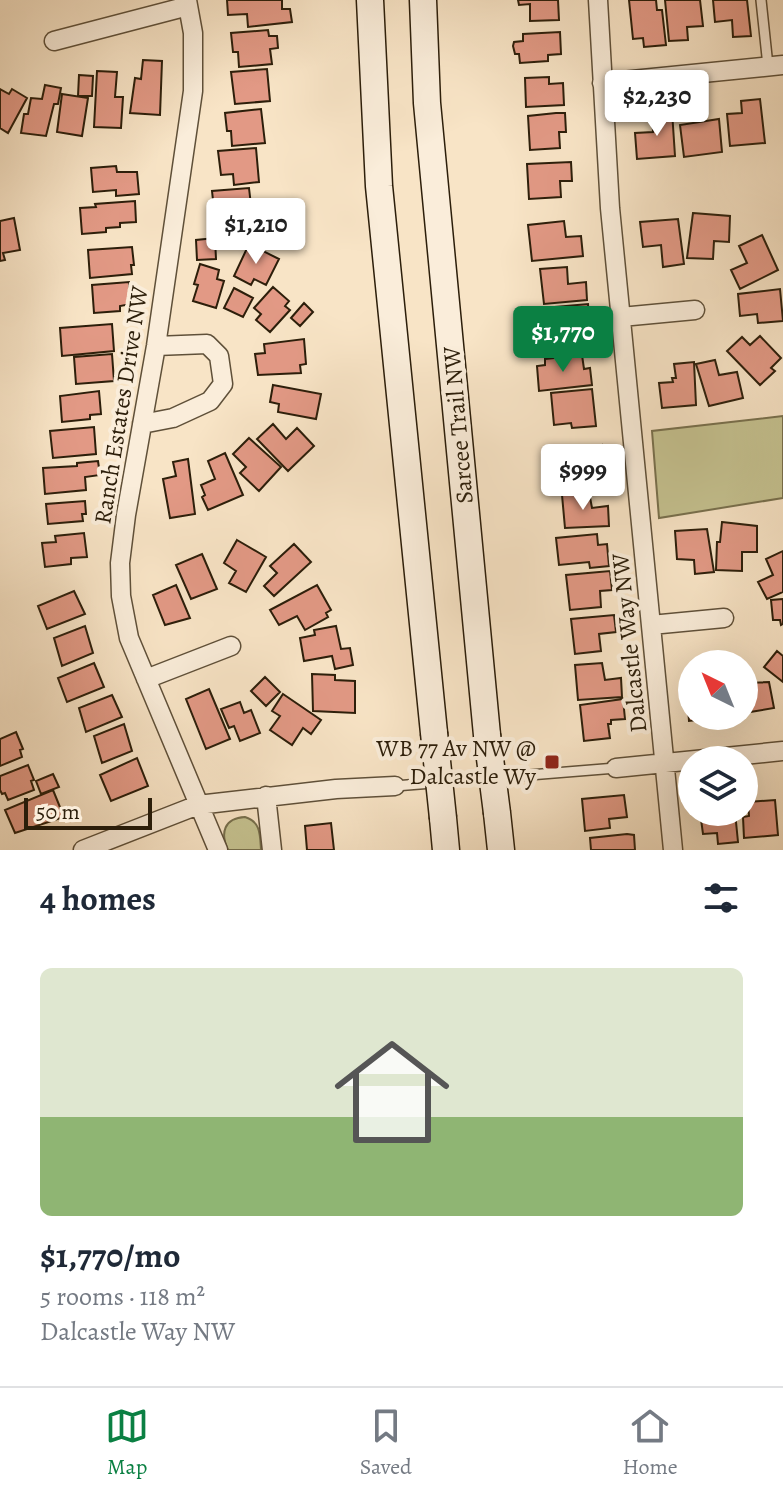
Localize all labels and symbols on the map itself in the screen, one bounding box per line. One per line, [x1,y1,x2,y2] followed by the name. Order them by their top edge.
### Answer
[592,70,722,138] pin: $2,230
[191,198,321,266] pin: $1,210
[86,283,156,526] street label: Ranch Estates Drive NW
[498,306,628,374] pin: $1,770
[435,344,481,505] street label: Sarcee Trail NW
[536,444,630,512] pin: $999
[604,551,654,734] street label: Dalcastle Way NW
[678,650,758,730] north arrow
[375,732,536,792] place label: WB 77 Av NW @ Dalcastle Wy
[543,753,561,771] marker: WB 77 Av NW @ Dalcastle Wy
[24,794,152,830] scale bar

